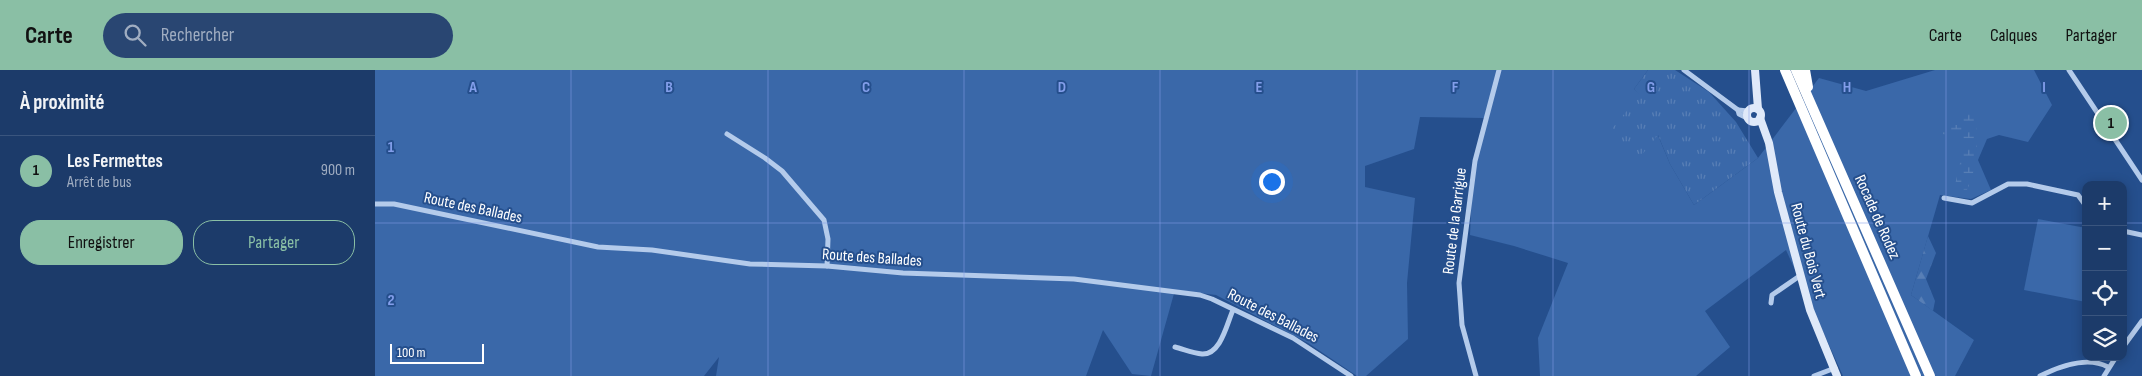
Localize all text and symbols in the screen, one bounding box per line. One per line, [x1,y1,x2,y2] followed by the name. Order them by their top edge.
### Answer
[103,13,453,58] search box
[25,21,73,50] text: Carte
[121,21,149,49] icon: search
[161,24,234,47] text: Rechercher
[1929,25,1962,46] text: Carte
[1990,25,2037,46] text: Calques
[2065,25,2117,46] text: Partager
[468,78,477,97] text: A
[665,78,673,97] text: B
[862,78,870,97] text: C
[1058,78,1066,97] text: D
[1256,78,1263,97] text: E
[1452,78,1459,97] text: F
[1647,78,1655,97] text: G
[1843,78,1851,97] text: H
[2042,78,2046,97] text: I
[20,90,105,115] text: À proximité
[2095,104,2127,142] pin: 1
[388,138,395,157] text: 1
[67,150,163,173] text: Les Fermettes
[33,161,39,180] text: 1
[321,161,355,180] text: 900 m
[1439,167,1471,275] street label: Route de la Garrigue
[1259,169,1285,195] your location
[1850,172,1904,262] street label: Rocade de Rodez
[67,173,132,192] text: Arrêt de bus
[2082,181,2127,361] map controls
[2082,181,2127,226] button: +
[422,188,524,228] street label: Route des Ballades
[1786,201,1830,301] street label: Route du Bois Vert
[20,220,183,265] button: Enregistrer
[193,220,355,265] button: Partager
[2082,226,2127,271] button: −
[821,245,923,271] street label: Route des Ballades
[2082,271,2127,316] button: locate
[1224,285,1322,347] street label: Route des Ballades
[387,291,395,310] text: 2
[2082,316,2127,361] button: layers
[390,341,484,364] scale bar
[397,344,426,361] text: 100 m

